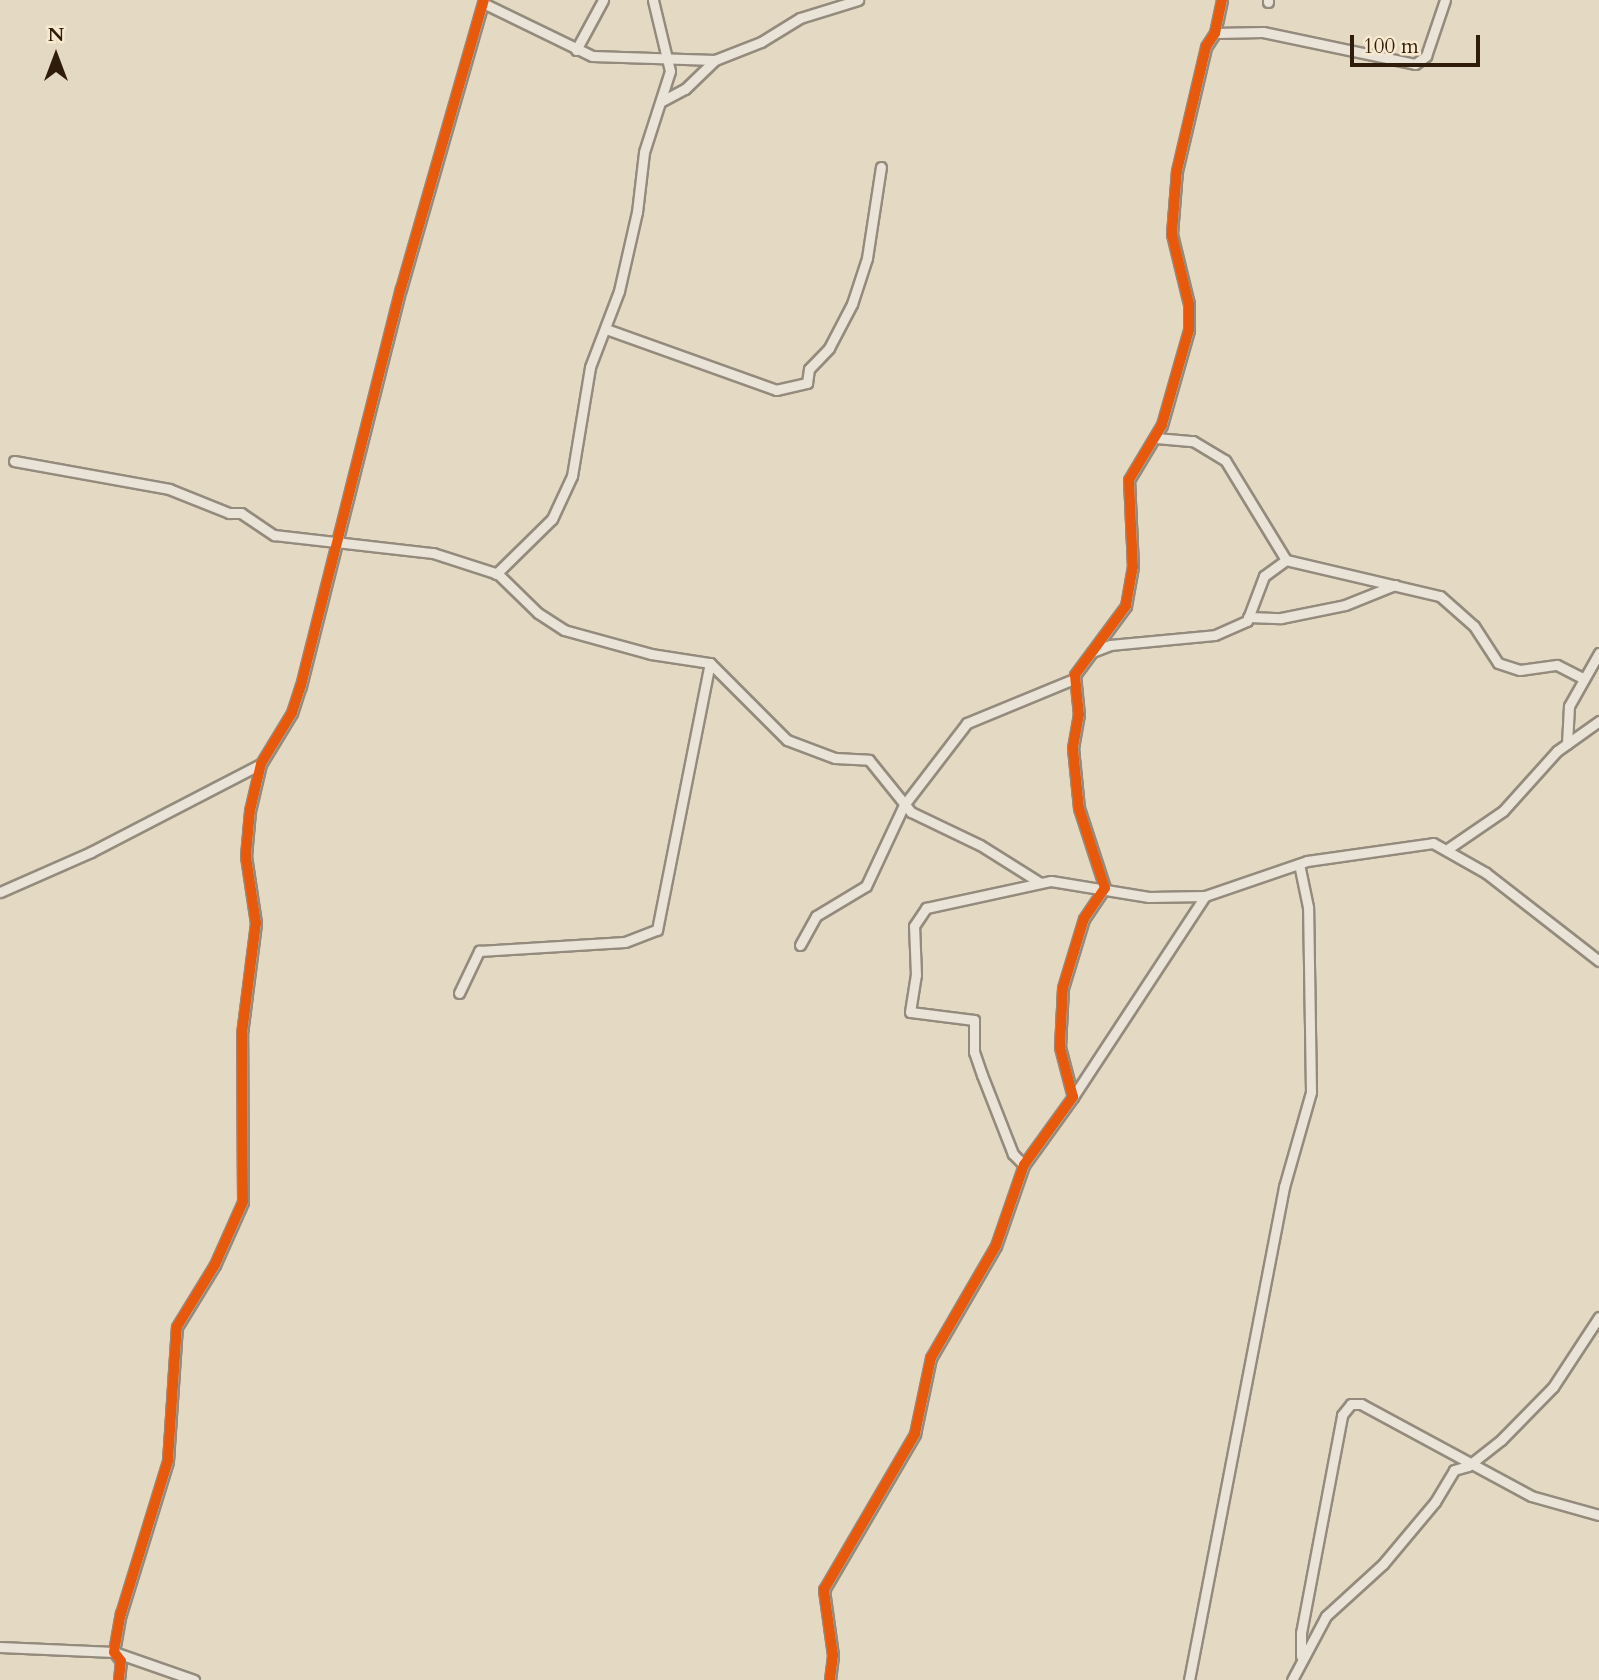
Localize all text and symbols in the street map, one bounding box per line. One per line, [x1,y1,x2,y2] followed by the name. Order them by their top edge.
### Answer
[21,21,91,91] north arrow
[1354,21,1484,65] scale bar
[48,22,64,48] text: N
[1363,32,1419,61] text: 100 m

